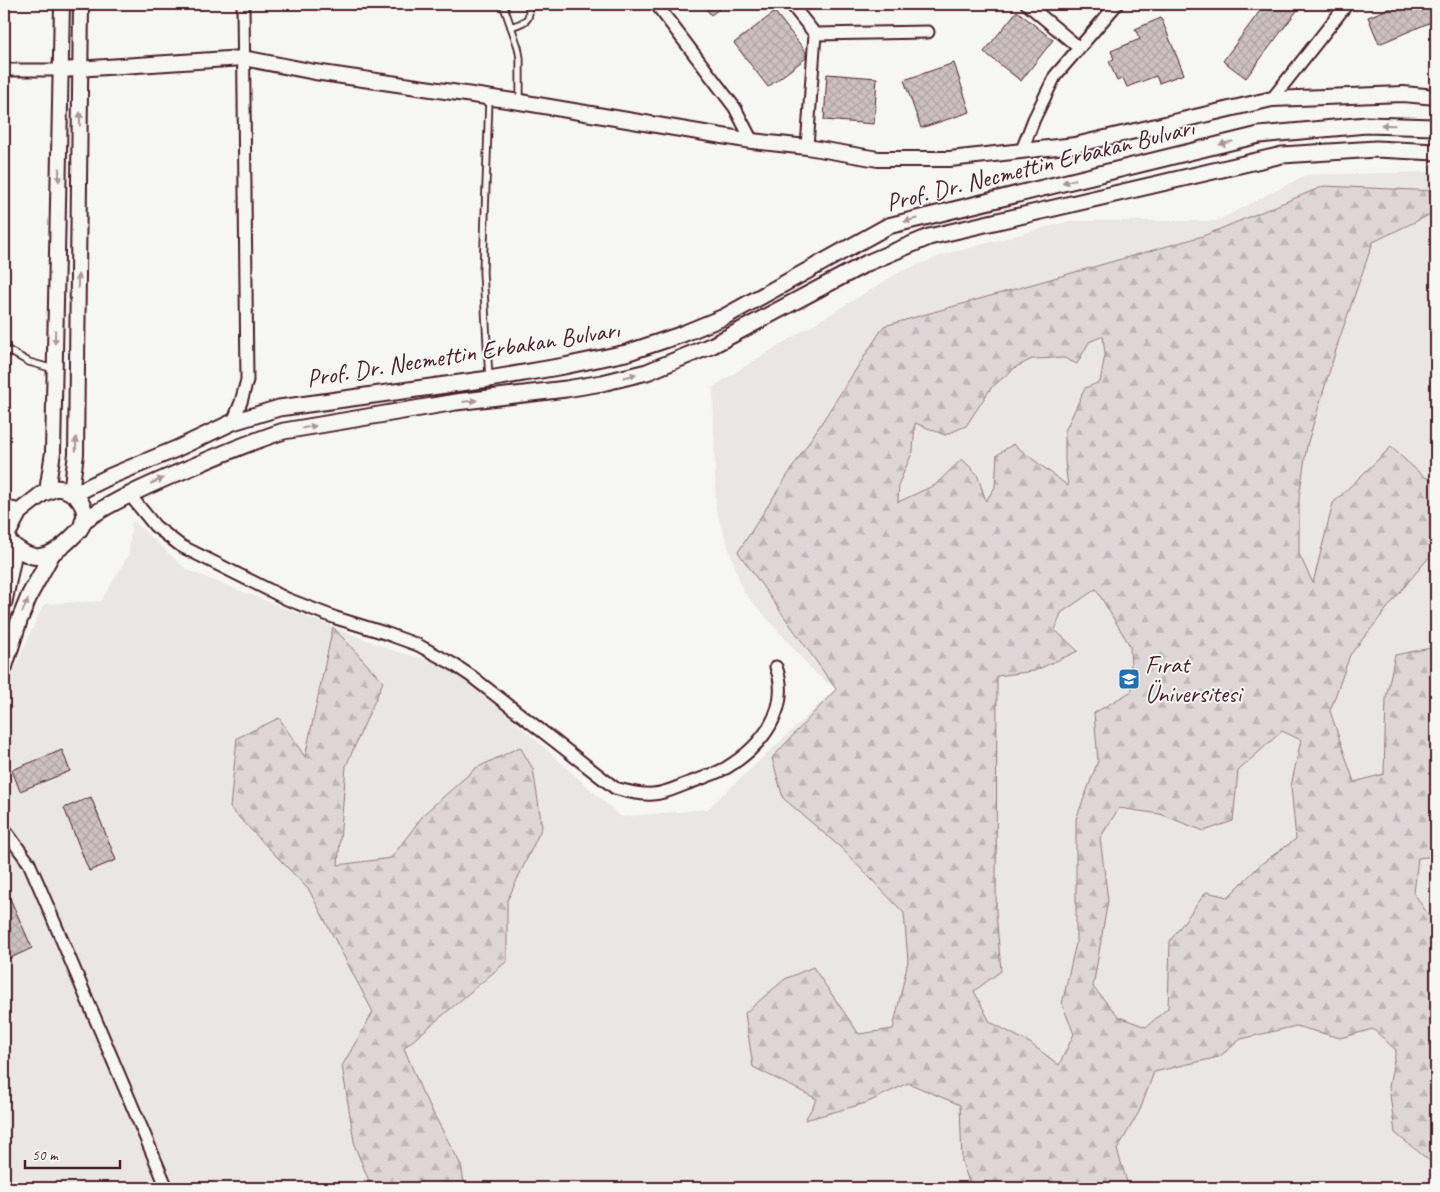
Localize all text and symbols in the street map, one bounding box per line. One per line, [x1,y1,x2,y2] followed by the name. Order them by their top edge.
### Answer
[76,110,84,126] one-way arrow
[883,111,1199,219] street label: Prof. Dr. Necmettin Erbakan Bulvarı
[1379,121,1395,129] one-way arrow
[1219,139,1234,147] one-way arrow
[54,167,62,183] one-way arrow
[1061,177,1076,185] one-way arrow
[903,216,918,224] one-way arrow
[74,273,82,289] one-way arrow
[304,313,623,395] street label: Prof. Dr. Necmettin Erbakan Bulvarı
[51,330,59,346] one-way arrow
[622,372,638,380] one-way arrow
[462,397,478,405] one-way arrow
[302,423,318,431] one-way arrow
[72,435,80,451] one-way arrow
[150,477,164,485] one-way arrow
[22,599,30,613] one-way arrow
[1145,649,1245,710] place label: Fırat Üniversitesi
[1117,667,1141,691] school or university icon: Fırat Üniversitesi
[25,1137,120,1169] scale bar
[32,1146,59,1165] text: 50 m

